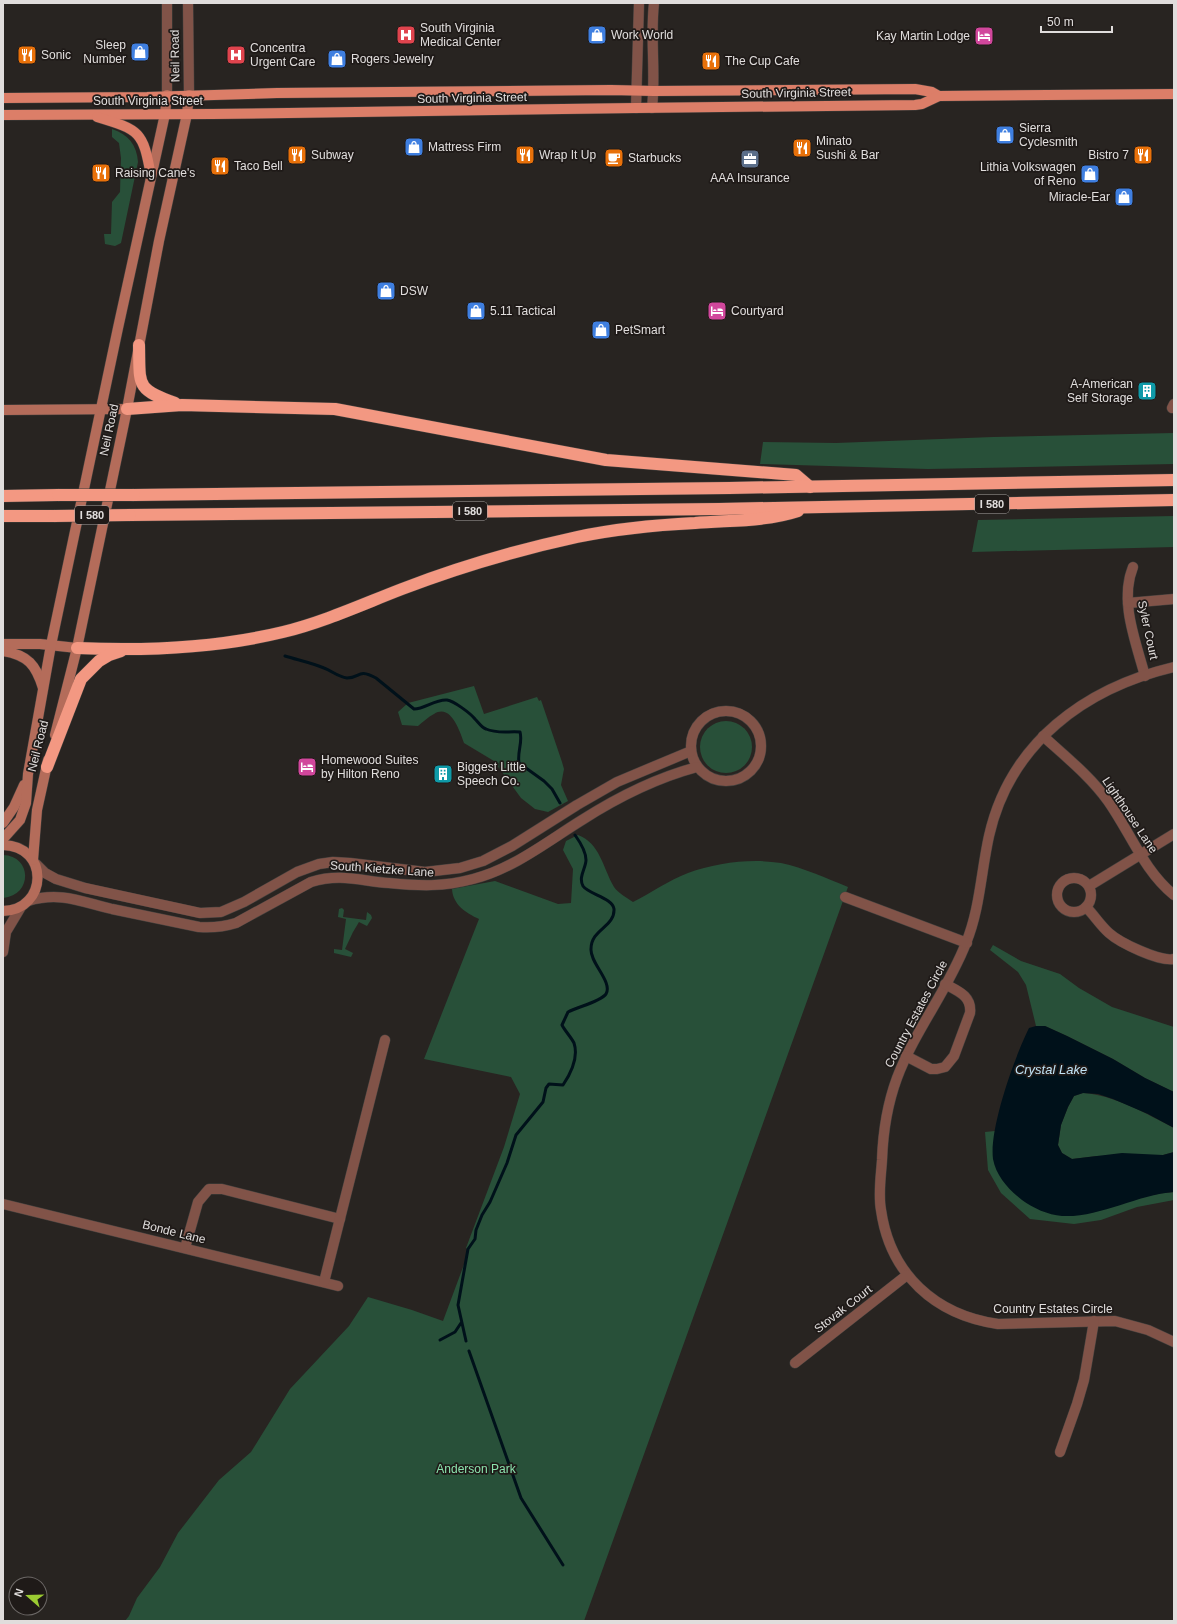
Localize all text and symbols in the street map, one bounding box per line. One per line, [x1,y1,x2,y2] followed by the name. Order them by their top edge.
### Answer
[1041,8,1112,34] scale bar
[1047,15,1074,29] text: 50 m
[420,21,501,49] place label: South Virginia Medical Center
[395,24,417,46] hospital icon: South Virginia Medical Center
[586,24,608,46] shop icon: Work World
[973,25,995,47] hotel icon: Kay Martin Lodge
[611,28,673,42] place label: Work World
[876,29,970,43] place label: Kay Martin Lodge
[168,30,182,82] street label: Neil Road
[83,38,126,66] place label: Sleep Number
[129,41,151,63] shop icon: Sleep Number
[250,41,316,69] place label: Concentra Urgent Care
[16,44,38,66] restaurant icon: Sonic
[225,44,247,66] hospital icon: Concentra Urgent Care
[41,48,71,62] place label: Sonic
[326,48,348,70] shop icon: Rogers Jewelry
[700,50,722,72] restaurant icon: The Cup Cafe
[351,52,434,66] place label: Rogers Jewelry
[725,54,800,68] place label: The Cup Cafe
[741,85,852,101] street label: South Virginia Street
[417,90,528,106] street label: South Virginia Street
[93,94,204,108] street label: South Virginia Street
[1019,121,1078,149] place label: Sierra Cyclesmith
[994,124,1016,146] shop icon: Sierra Cyclesmith
[816,134,879,162] place label: Minato Sushi & Bar
[403,136,425,158] shop icon: Mattress Firm
[791,137,813,159] restaurant icon: Minato Sushi & Bar
[428,140,501,154] place label: Mattress Firm
[286,144,308,166] restaurant icon: Subway
[514,144,536,166] restaurant icon: Wrap It Up
[1132,144,1154,166] restaurant icon: Bistro 7
[603,147,625,169] cafe icon: Starbucks
[311,148,354,162] place label: Subway
[539,148,596,162] place label: Wrap It Up
[739,148,761,170] office icon: AAA Insurance
[1088,148,1129,162] place label: Bistro 7
[628,151,681,165] place label: Starbucks
[209,155,231,177] restaurant icon: Taco Bell
[234,159,283,173] place label: Taco Bell
[980,160,1076,188] place label: Lithia Volkswagen of Reno
[90,162,112,184] restaurant icon: Raising Cane's
[1079,163,1101,185] shop icon: Lithia Volkswagen of Reno
[115,166,195,180] place label: Raising Cane's
[710,171,790,185] place label: AAA Insurance
[1113,186,1135,208] shop icon: Miracle-Ear
[1049,190,1110,204] place label: Miracle-Ear
[375,280,397,302] shop icon: DSW
[400,284,429,298] place label: DSW
[465,300,487,322] shop icon: 5.11 Tactical
[706,300,728,322] hotel icon: Courtyard
[490,304,556,318] place label: 5.11 Tactical
[731,304,784,318] place label: Courtyard
[590,319,612,341] shop icon: PetSmart
[615,323,666,337] place label: PetSmart
[1067,377,1133,405] place label: A-American Self Storage
[1136,380,1158,402] building icon: A-American Self Storage
[97,403,121,457] street label: Neil Road
[975,495,1009,513] road number: I 580
[453,502,487,520] road number: I 580
[75,506,109,524] road number: I 580
[1135,599,1161,661] street label: Syler Court
[25,719,51,773] street label: Neil Road
[321,753,418,781] place label: Homewood Suites by Hilton Reno
[296,756,318,778] hotel icon: Homewood Suites by Hilton Reno
[457,760,526,788] place label: Biggest Little Speech Co.
[432,763,454,785] building icon: Biggest Little Speech Co.
[1099,774,1161,856] street label: Lighthouse Lane
[330,858,435,880] street label: South Kietzke Lane
[882,958,950,1070] street label: Country Estates Circle
[1015,1062,1087,1077] water label: Crystal Lake
[141,1217,207,1247] street label: Bonde Lane
[811,1282,875,1336] street label: Stovak Court
[993,1302,1113,1316] street label: Country Estates Circle
[436,1462,517,1476] park label: Anderson Park
[8,1576,48,1616] north arrow
[12,1587,26,1598] text: N

